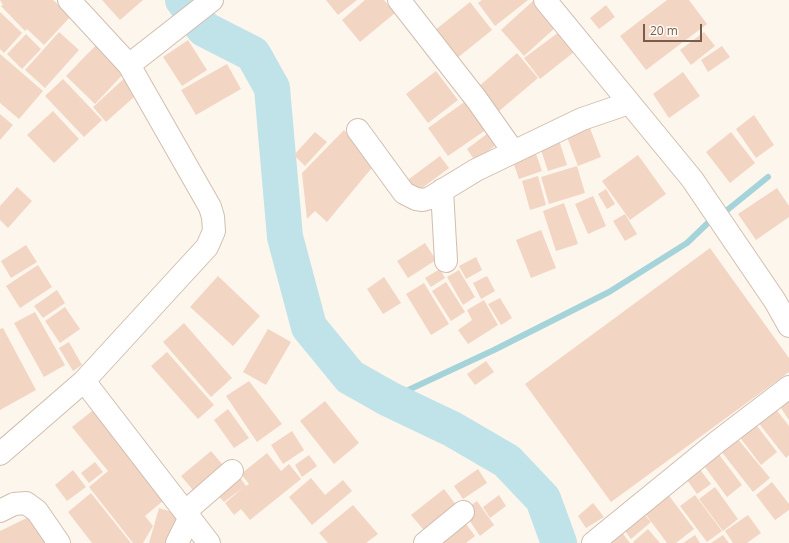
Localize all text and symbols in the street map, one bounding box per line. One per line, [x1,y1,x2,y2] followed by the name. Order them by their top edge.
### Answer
[645,16,704,42] scale bar
[650,22,678,39] text: 20 m

